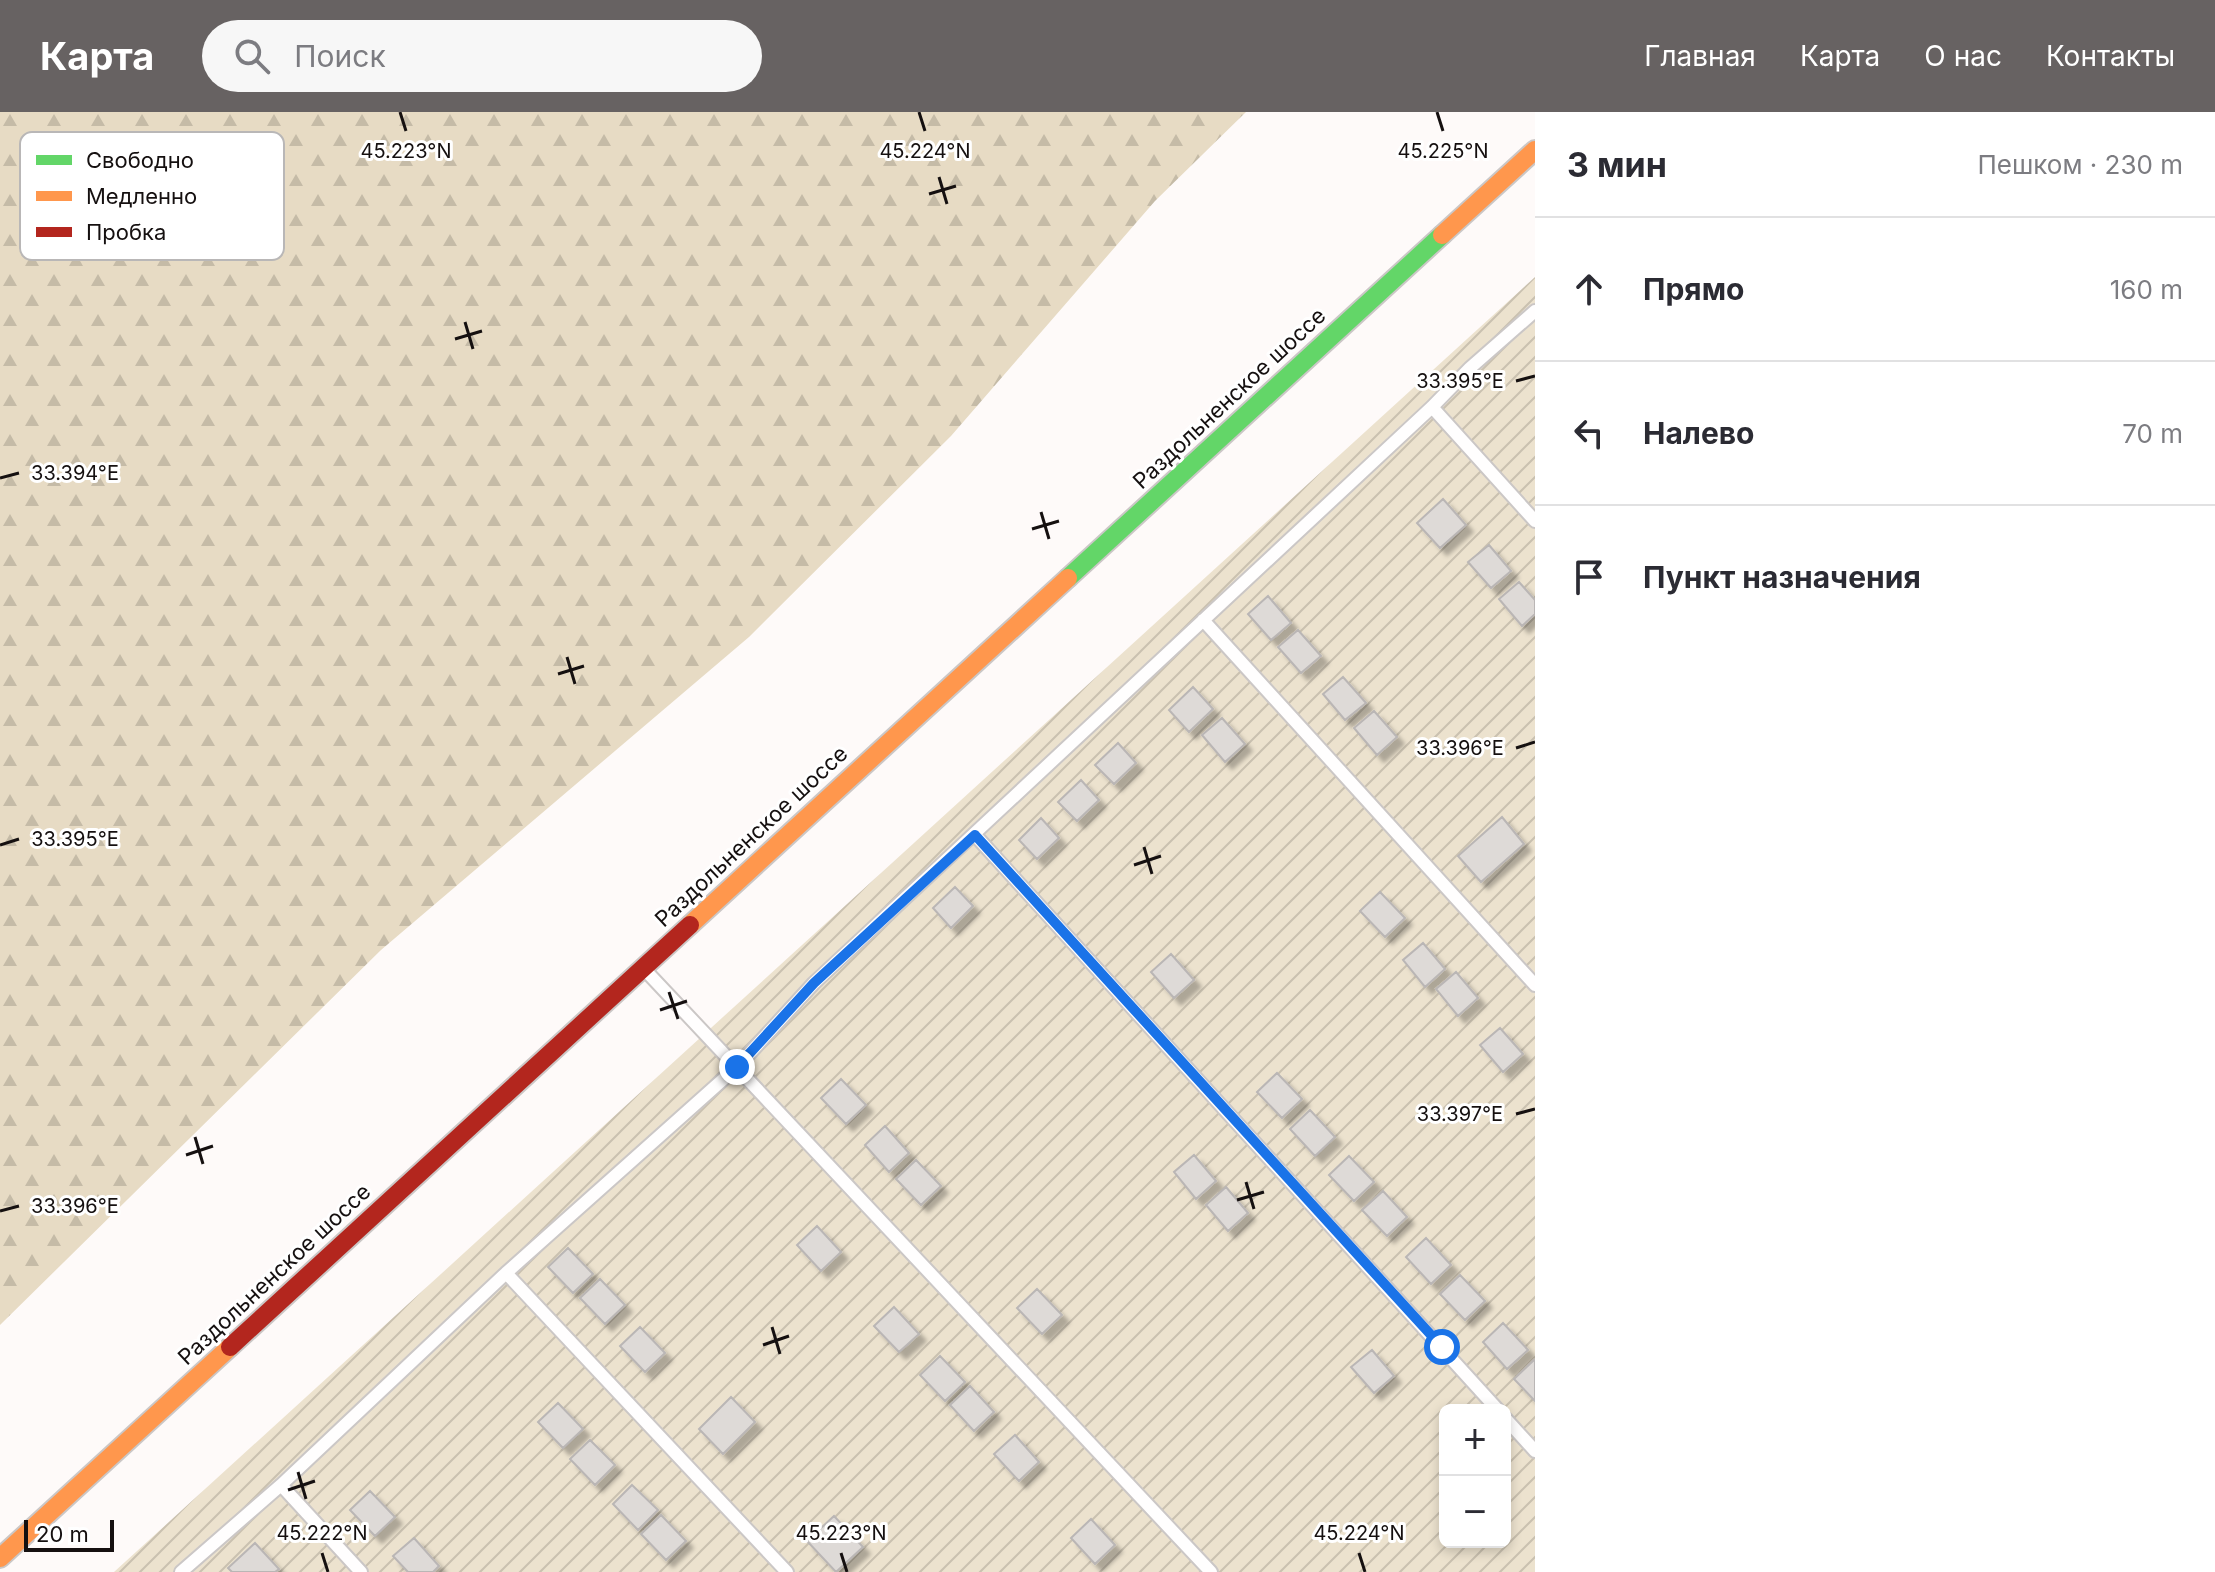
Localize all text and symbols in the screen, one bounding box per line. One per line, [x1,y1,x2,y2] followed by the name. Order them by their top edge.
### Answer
[202,20,762,92] search box
[40,33,154,79] text: Карта
[230,34,274,78] icon: search
[294,38,386,74] text: Поиск
[1644,39,1756,73] text: Главная
[1800,39,1880,73] text: Карта
[1924,39,2002,73] text: О нас
[2046,39,2175,73] text: Контакты
[20,132,284,260] legend
[361,139,451,163] text: 45.223°N
[879,139,971,163] text: 45.224°N
[1397,139,1489,163] text: 45.225°N
[1567,144,1667,185] text: 3 мин
[86,147,194,173] text: Свободно
[1978,149,2183,180] text: Пешком · 230 m
[86,183,197,209] text: Медленно
[86,219,166,245] text: Пробка
[1567,267,1611,311] icon: ahead
[1643,271,1744,307] text: Прямо
[2110,274,2183,305] text: 160 m
[1127,302,1331,494] street label: Раздольненское шоссе
[1416,369,1504,393] text: 33.395°E
[1567,411,1611,455] icon: left
[1643,415,1755,451] text: Налево
[2122,418,2183,449] text: 70 m
[31,461,119,485] text: 33.394°E
[1567,555,1611,599] icon: arrive
[1643,559,1921,595] text: Пункт назначения
[1416,736,1504,760] text: 33.396°E
[649,740,853,932] street label: Раздольненское шоссе
[31,827,119,851] text: 33.395°E
[719,1049,755,1085] route end
[1417,1102,1503,1126] text: 33.397°E
[172,1178,376,1370] street label: Раздольненское шоссе
[31,1194,119,1218] text: 33.396°E
[1424,1329,1460,1365] route start
[1439,1404,1511,1548] map controls
[1439,1404,1511,1476] button: +
[1439,1476,1511,1548] button: −
[24,1516,114,1552] scale bar
[36,1521,89,1547] text: 20 m
[276,1521,368,1545] text: 45.222°N
[796,1521,886,1545] text: 45.223°N
[1313,1521,1405,1545] text: 45.224°N

